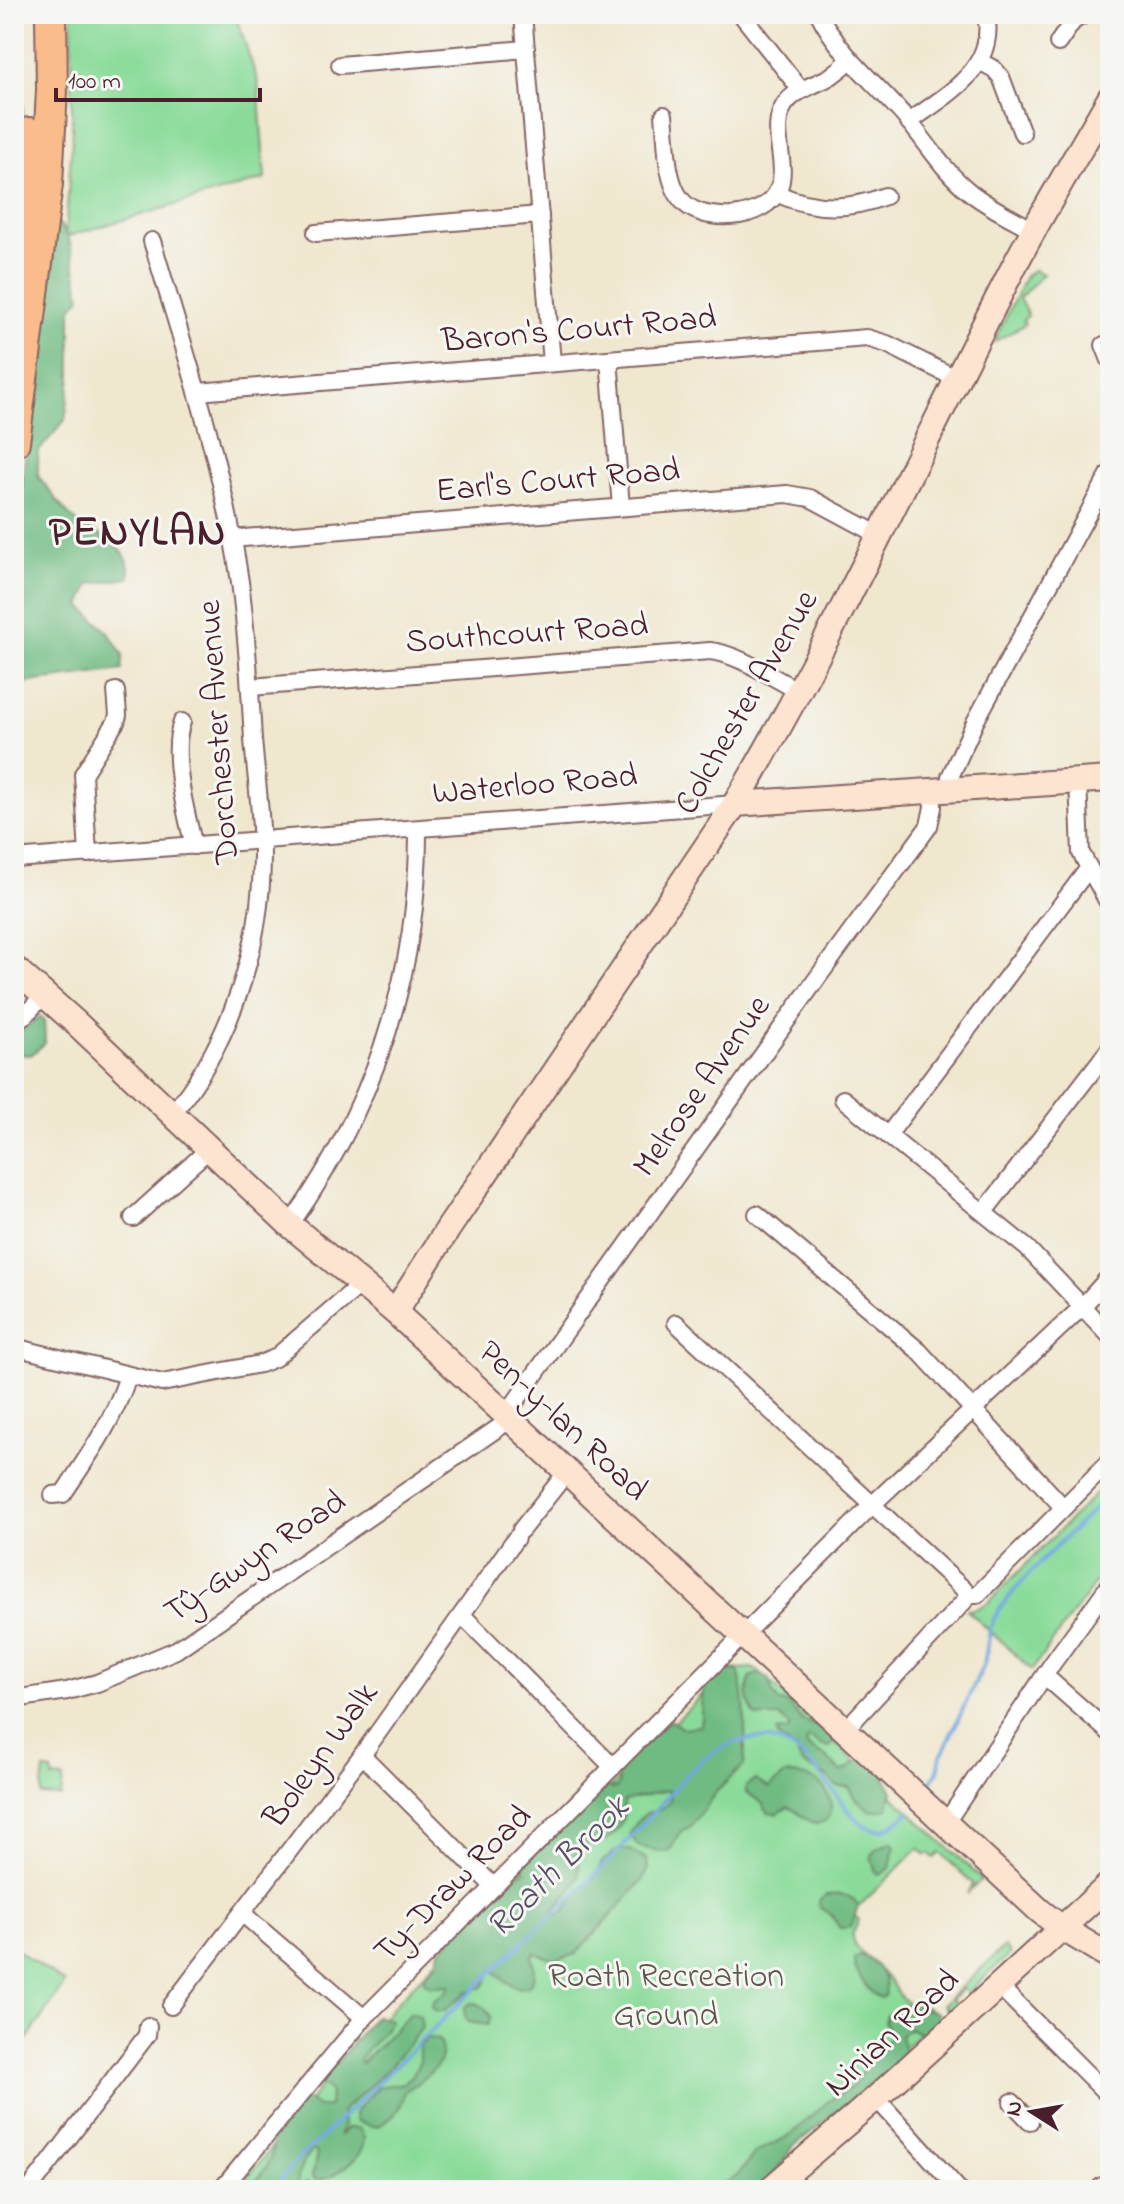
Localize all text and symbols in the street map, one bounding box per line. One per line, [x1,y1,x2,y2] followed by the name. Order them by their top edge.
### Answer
[56,52,260,102] scale bar
[68,65,121,100] text: 100 m
[439,294,718,368] street label: Baron's Court Road
[434,446,682,518] street label: Earl's Court Road
[49,503,227,564] district label: PENYLAN
[663,581,833,825] street label: Colchester Avenue
[186,598,254,867] street label: Dorchester Avenue
[404,602,650,668] street label: Southcourt Road
[430,752,640,820] street label: Waterloo Road
[622,985,785,1188] street label: Melrose Avenue
[465,1330,659,1514] street label: Pen-y-lan Road
[155,1479,357,1637] street label: Tŷ-Gwyn Road
[251,1672,392,1840] street label: Boleyn Walk
[475,1783,644,1952] water label: Roath Brook
[363,1794,545,1976] street label: Ty-Draw Road
[548,1953,784,2042] park label: Roath Recreation Ground
[814,1958,972,2110] street label: Ninian Road
[992,2072,1072,2152] north arrow
[998,2098,1032,2119] text: N

